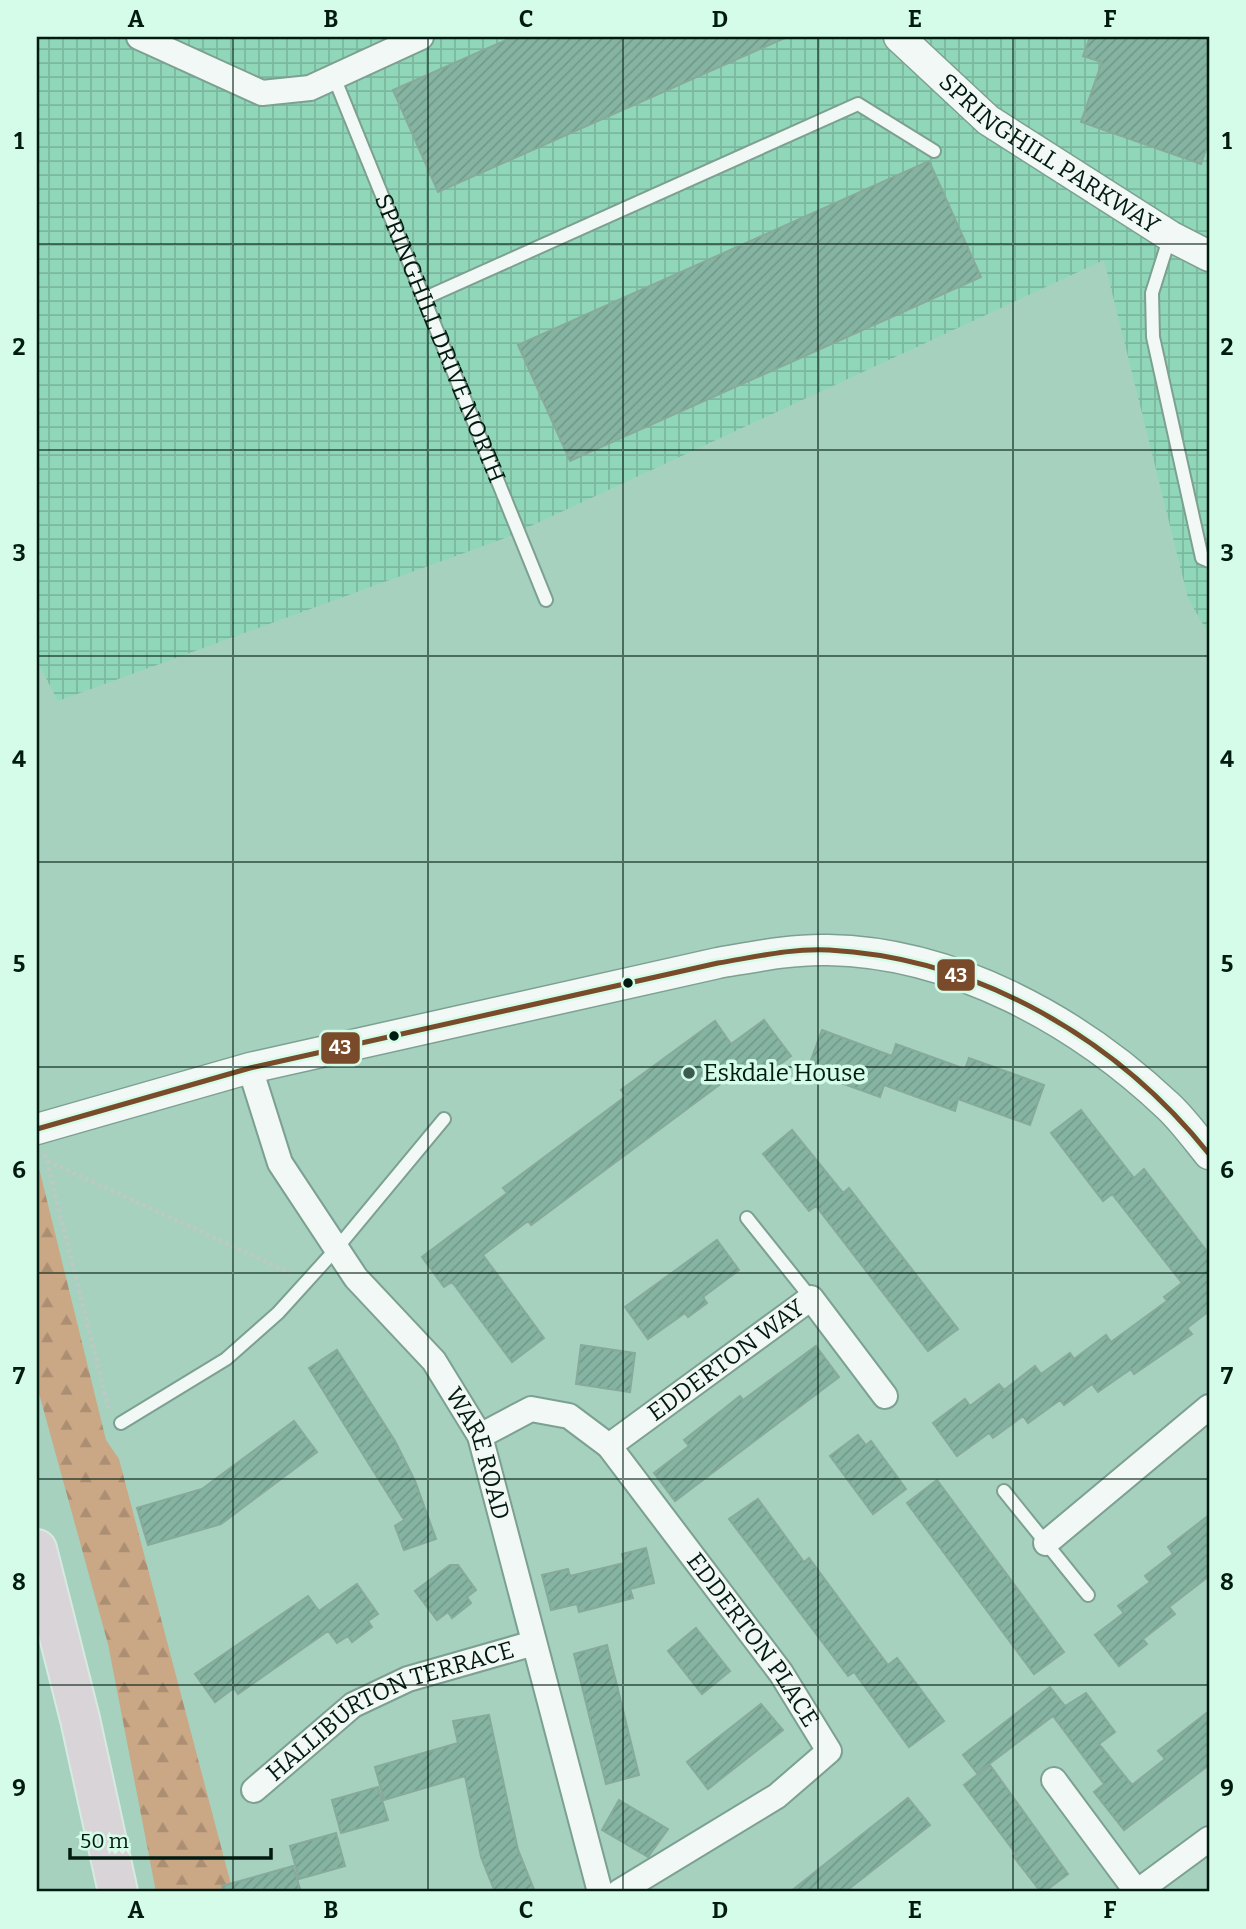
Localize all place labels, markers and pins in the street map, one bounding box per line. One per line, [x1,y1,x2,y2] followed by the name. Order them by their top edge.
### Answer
[621,976,635,990] unlabelled marker
[387,1029,401,1043] unlabelled marker
[703,1059,866,1087] place label: Eskdale House
[681,1065,697,1081] marker: Eskdale House

